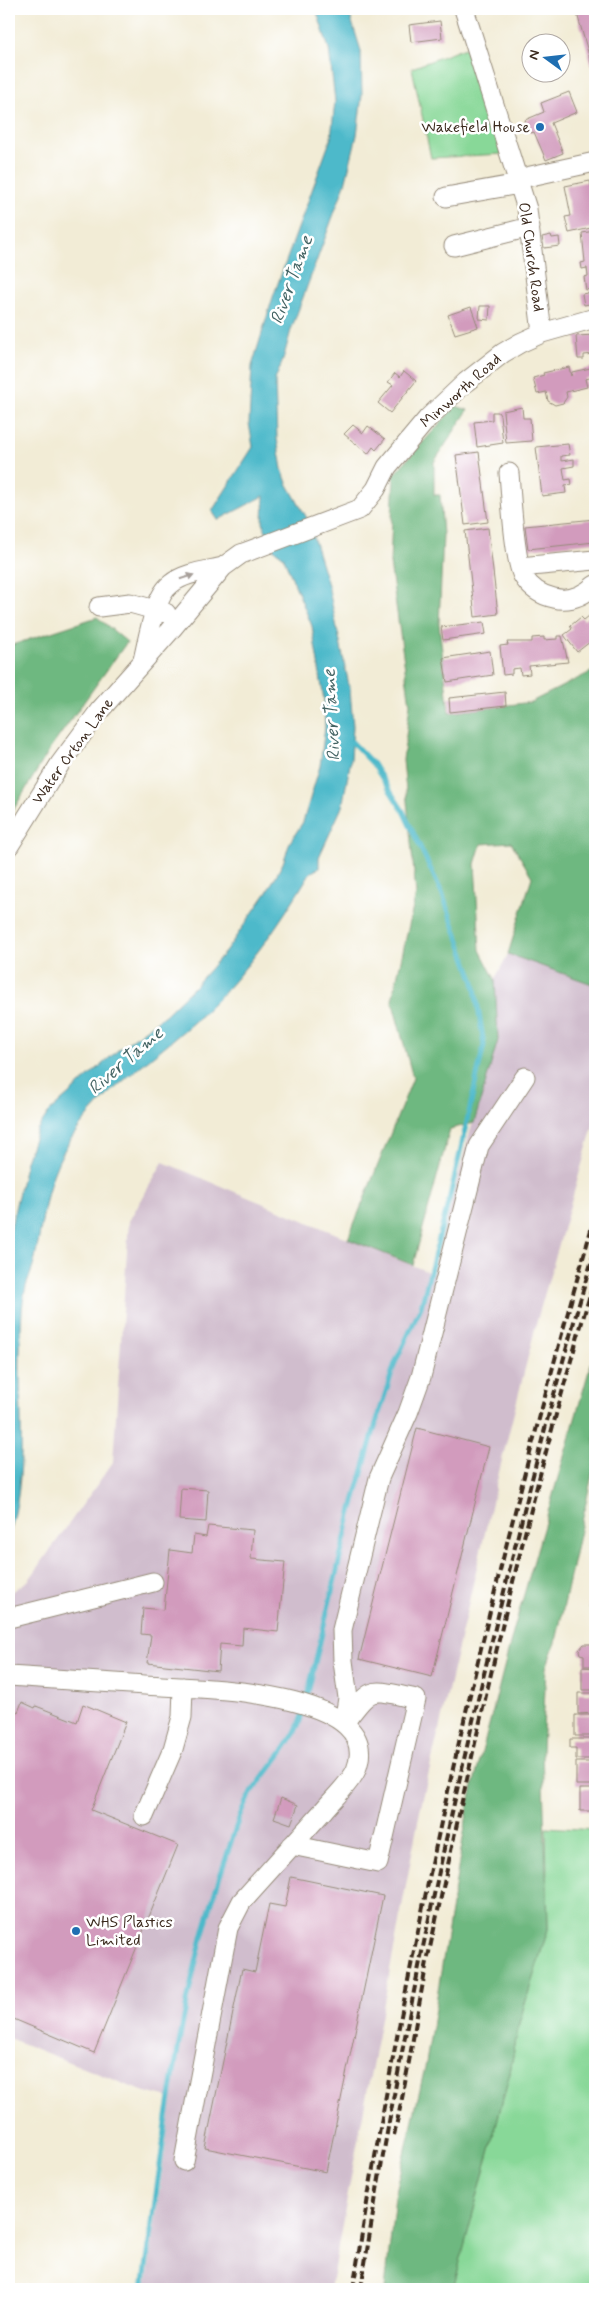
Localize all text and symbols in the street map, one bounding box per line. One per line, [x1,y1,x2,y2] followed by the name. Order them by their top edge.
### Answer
[522,32,572,82] north arrow
[525,48,544,62] text: N
[421,117,530,138] place label: Wakefield House
[534,121,546,133] marker: Wakefield House
[513,201,549,313] street label: Old Church Road
[265,232,319,327] water label: River Tame
[416,349,506,433] street label: Minworth Road
[179,573,194,580] one-way arrow
[318,667,346,762] water label: River Tame
[27,693,119,809] street label: Water Orton Lane
[83,1021,169,1100] water label: River Tame
[86,1912,173,1951] place label: WHS Plastics Limited
[70,1925,82,1937] marker: WHS Plastics Limited

